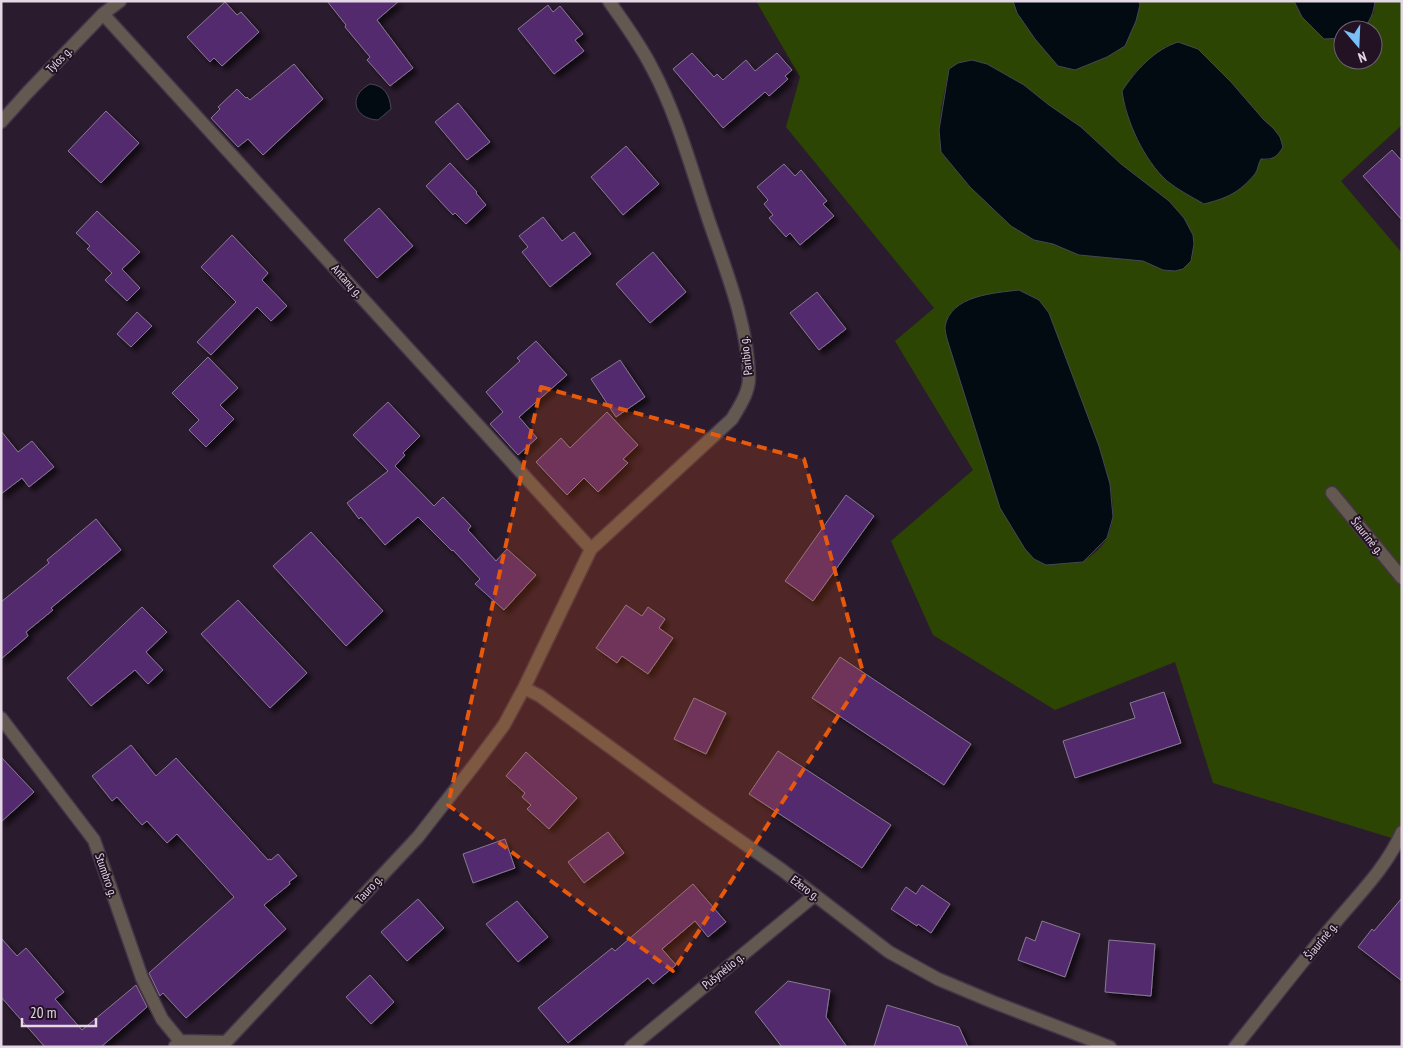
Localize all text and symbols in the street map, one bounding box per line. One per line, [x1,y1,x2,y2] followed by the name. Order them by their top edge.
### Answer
[1333,20,1383,70] north arrow
[43,43,75,76] street label: Tylos g.
[1356,48,1369,67] text: N
[329,261,366,300] street label: Antanų g.
[736,336,755,376] street label: Paribio g.
[1348,514,1387,557] street label: Šiaurinė g.
[92,851,121,899] street label: Stumbro g.
[352,872,385,906] street label: Tauro g.
[788,872,823,903] street label: Ežero g.
[1301,919,1340,962] street label: Šiaurinė g.
[699,949,747,992] street label: Pušynėlio g.
[22,996,96,1028] scale bar
[30,1003,56,1022] text: 20 m

